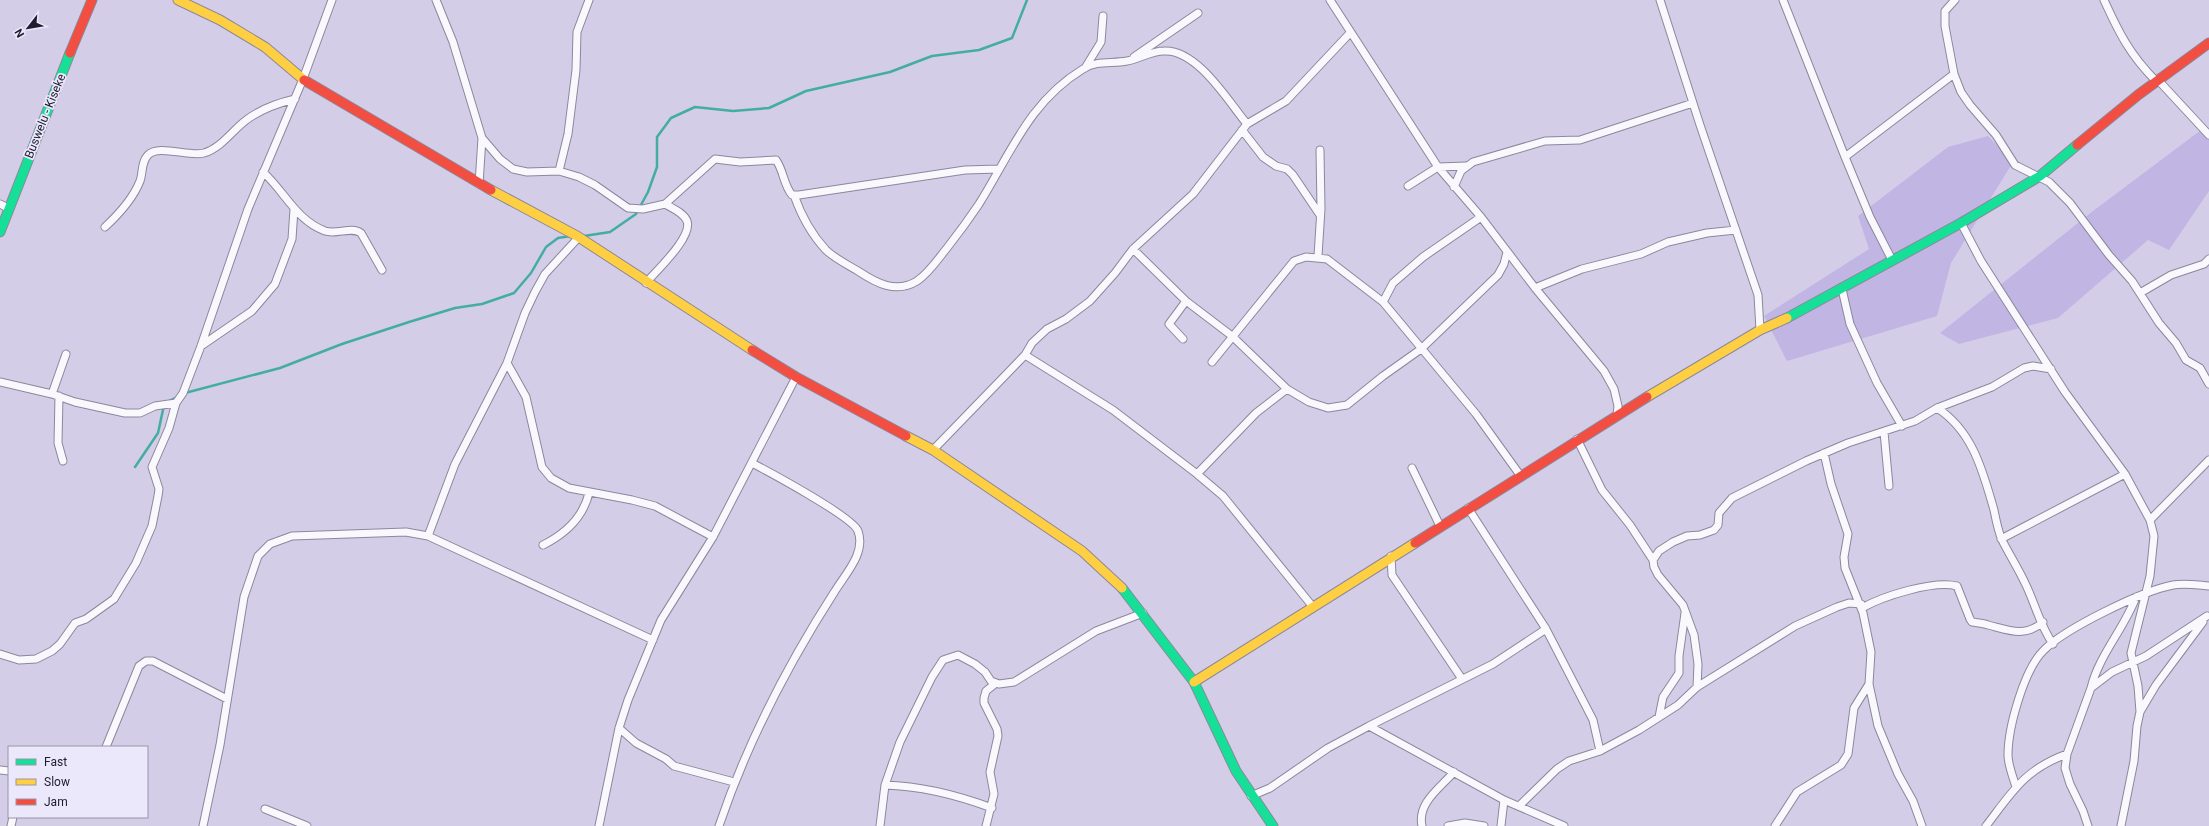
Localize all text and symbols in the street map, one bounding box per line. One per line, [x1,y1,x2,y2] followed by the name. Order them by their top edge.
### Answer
[8,8,48,48] north arrow
[12,26,27,40] text: N
[22,72,68,160] street label: Buswelu - Kiseke
[8,746,148,818] legend
[44,755,67,769] text: Fast
[44,775,70,789] text: Slow
[44,795,68,809] text: Jam

